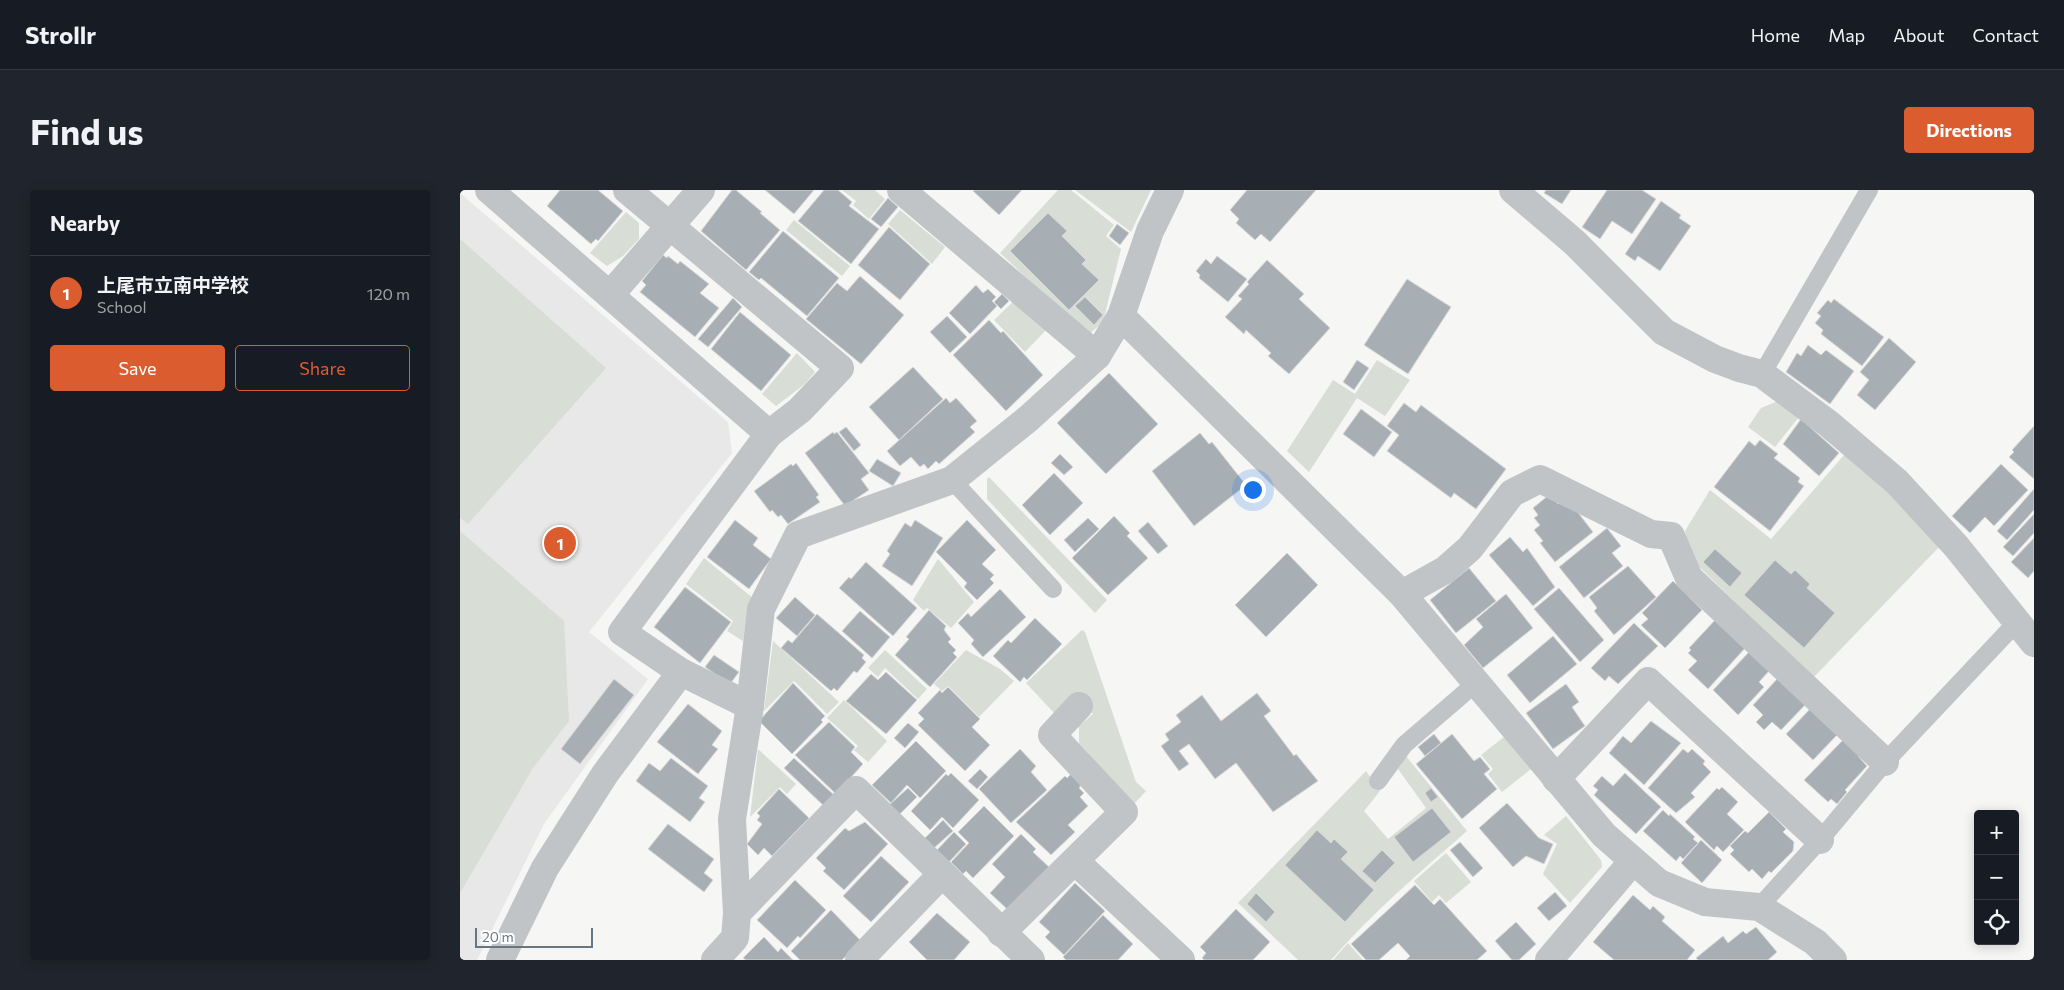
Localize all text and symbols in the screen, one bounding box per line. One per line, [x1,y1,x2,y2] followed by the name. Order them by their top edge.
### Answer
[25,20,96,49] text: Strollr
[1751,24,1800,46] text: Home
[1828,24,1865,46] text: Map
[1893,24,1945,46] text: About
[1973,24,2039,46] text: Contact
[1904,107,2034,153] button: Directions
[30,109,144,152] text: Find us
[50,210,120,235] text: Nearby
[97,273,249,296] text: 上尾市立南中学校
[62,284,70,303] text: 1
[367,284,410,303] text: 120 m
[97,297,147,316] text: School
[50,345,225,391] button: Save
[235,345,410,391] button: Share
[1240,477,1266,503] your location
[544,524,576,562] pin: 1
[1974,810,2019,945] map controls
[1974,810,2019,855] button: +
[1974,855,2019,900] button: −
[1974,900,2019,945] button: locate
[475,925,592,948] scale bar
[482,928,514,945] text: 20 m

